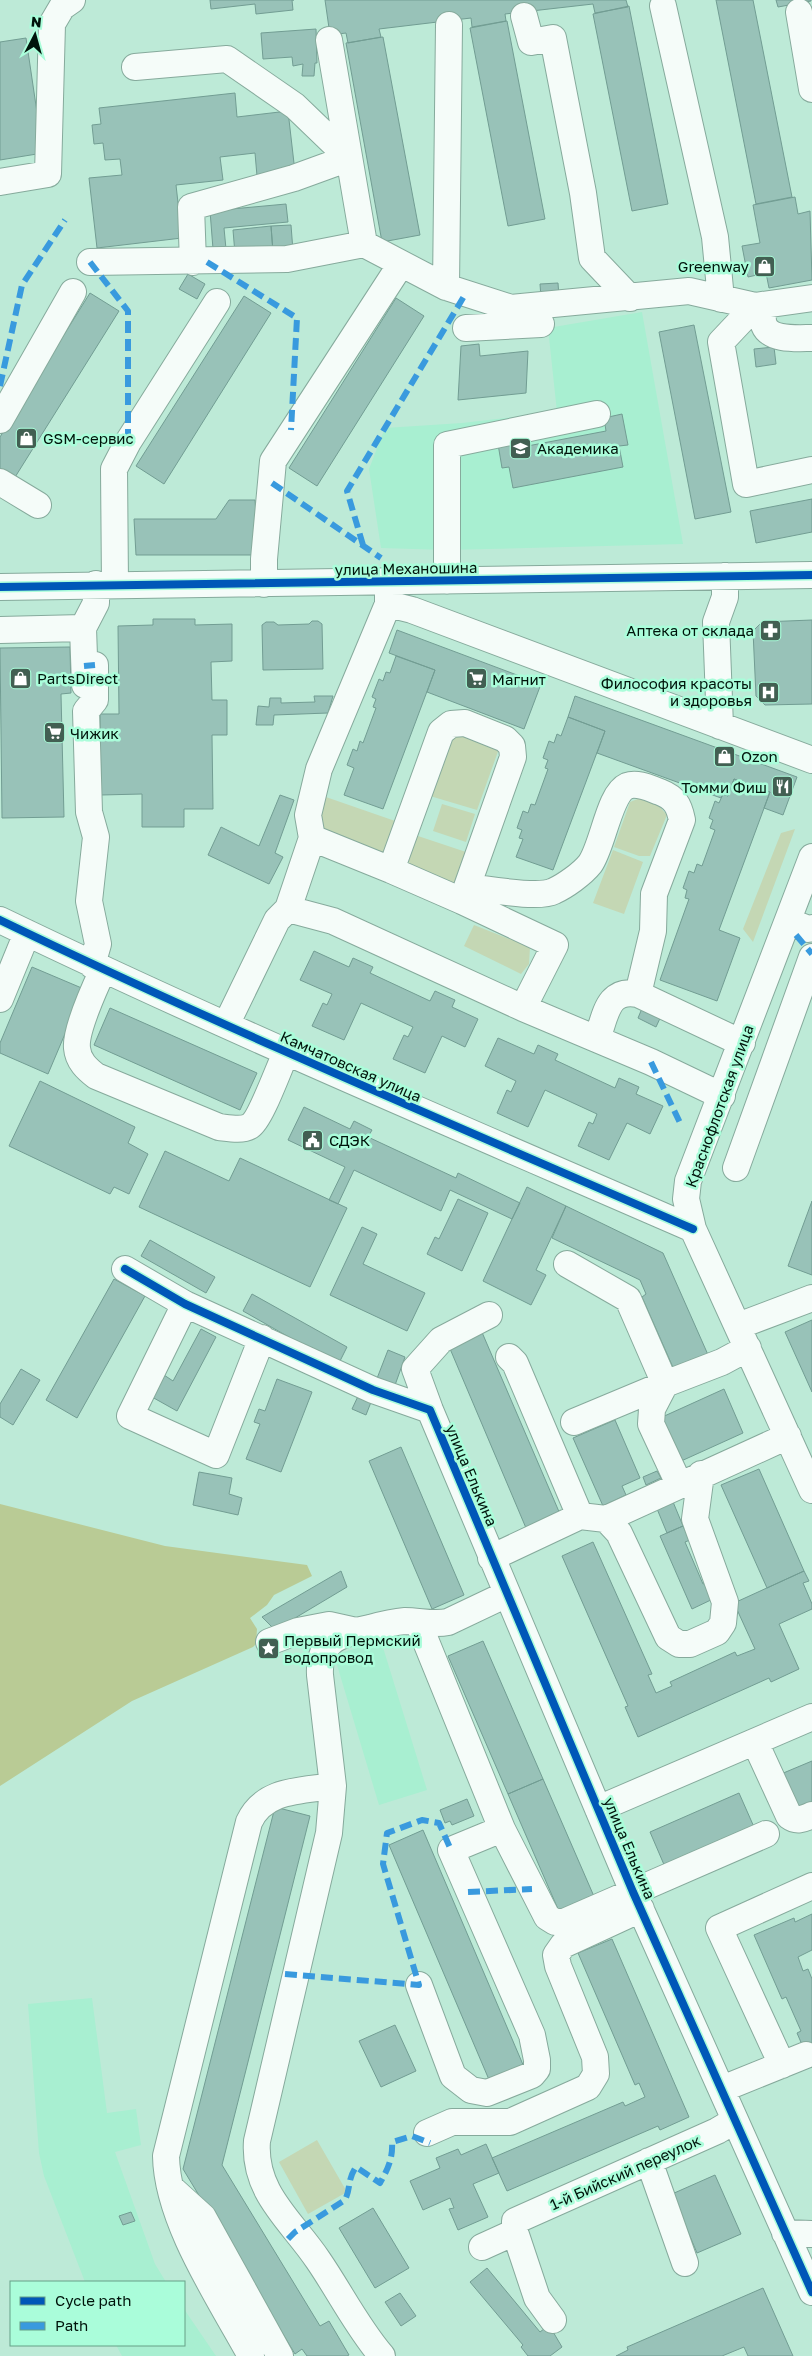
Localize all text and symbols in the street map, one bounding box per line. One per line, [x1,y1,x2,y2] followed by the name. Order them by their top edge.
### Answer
[10,10,60,60] north arrow
[30,13,43,31] text: N
[753,254,777,278] shop icon: Greenway
[678,257,750,275] place label: Greenway
[15,426,39,450] shop icon: GSM-сервис
[43,429,134,447] place label: GSM-сервис
[509,436,533,460] school or university icon: Академика
[537,439,619,457] place label: Академика
[335,558,477,578] street label: улица Механошина
[758,618,782,642] pharmacy icon: Аптека от склада
[626,621,754,639] place label: Аптека от склада
[9,666,33,690] shop icon: PartsDirect
[464,667,488,691] supermarket icon: Магнит
[37,669,118,687] place label: PartsDirect
[492,670,547,688] place label: Магнит
[601,674,752,709] place label: Философия красоты и здоровья
[756,680,780,704] hospital icon: Философия красоты и здоровья
[42,721,66,745] supermarket icon: Чижик
[70,724,119,742] place label: Чижик
[713,744,737,768] shop icon: Ozon
[741,747,778,765] place label: Ozon
[771,775,795,799] restaurant icon: Томми Фиш
[681,778,767,796] place label: Томми Фиш
[681,1022,757,1190] street label: Краснофлотская улица
[278,1027,424,1105] street label: Камчатовская улица
[301,1128,325,1152] public building icon: СДЭК
[329,1131,371,1149] place label: СДЭК
[442,1421,502,1529] street label: улица Елькина
[284,1631,421,1666] place label: Первый Пермский водопровод
[256,1637,280,1661] place icon: Первый Пермский водопровод
[600,1794,660,1902] street label: улица Елькина
[547,2131,703,2213] street label: 1-й Бийский переулок
[10,2281,185,2346] legend
[55,2291,131,2309] text: Cycle path
[55,2316,88,2334] text: Path

